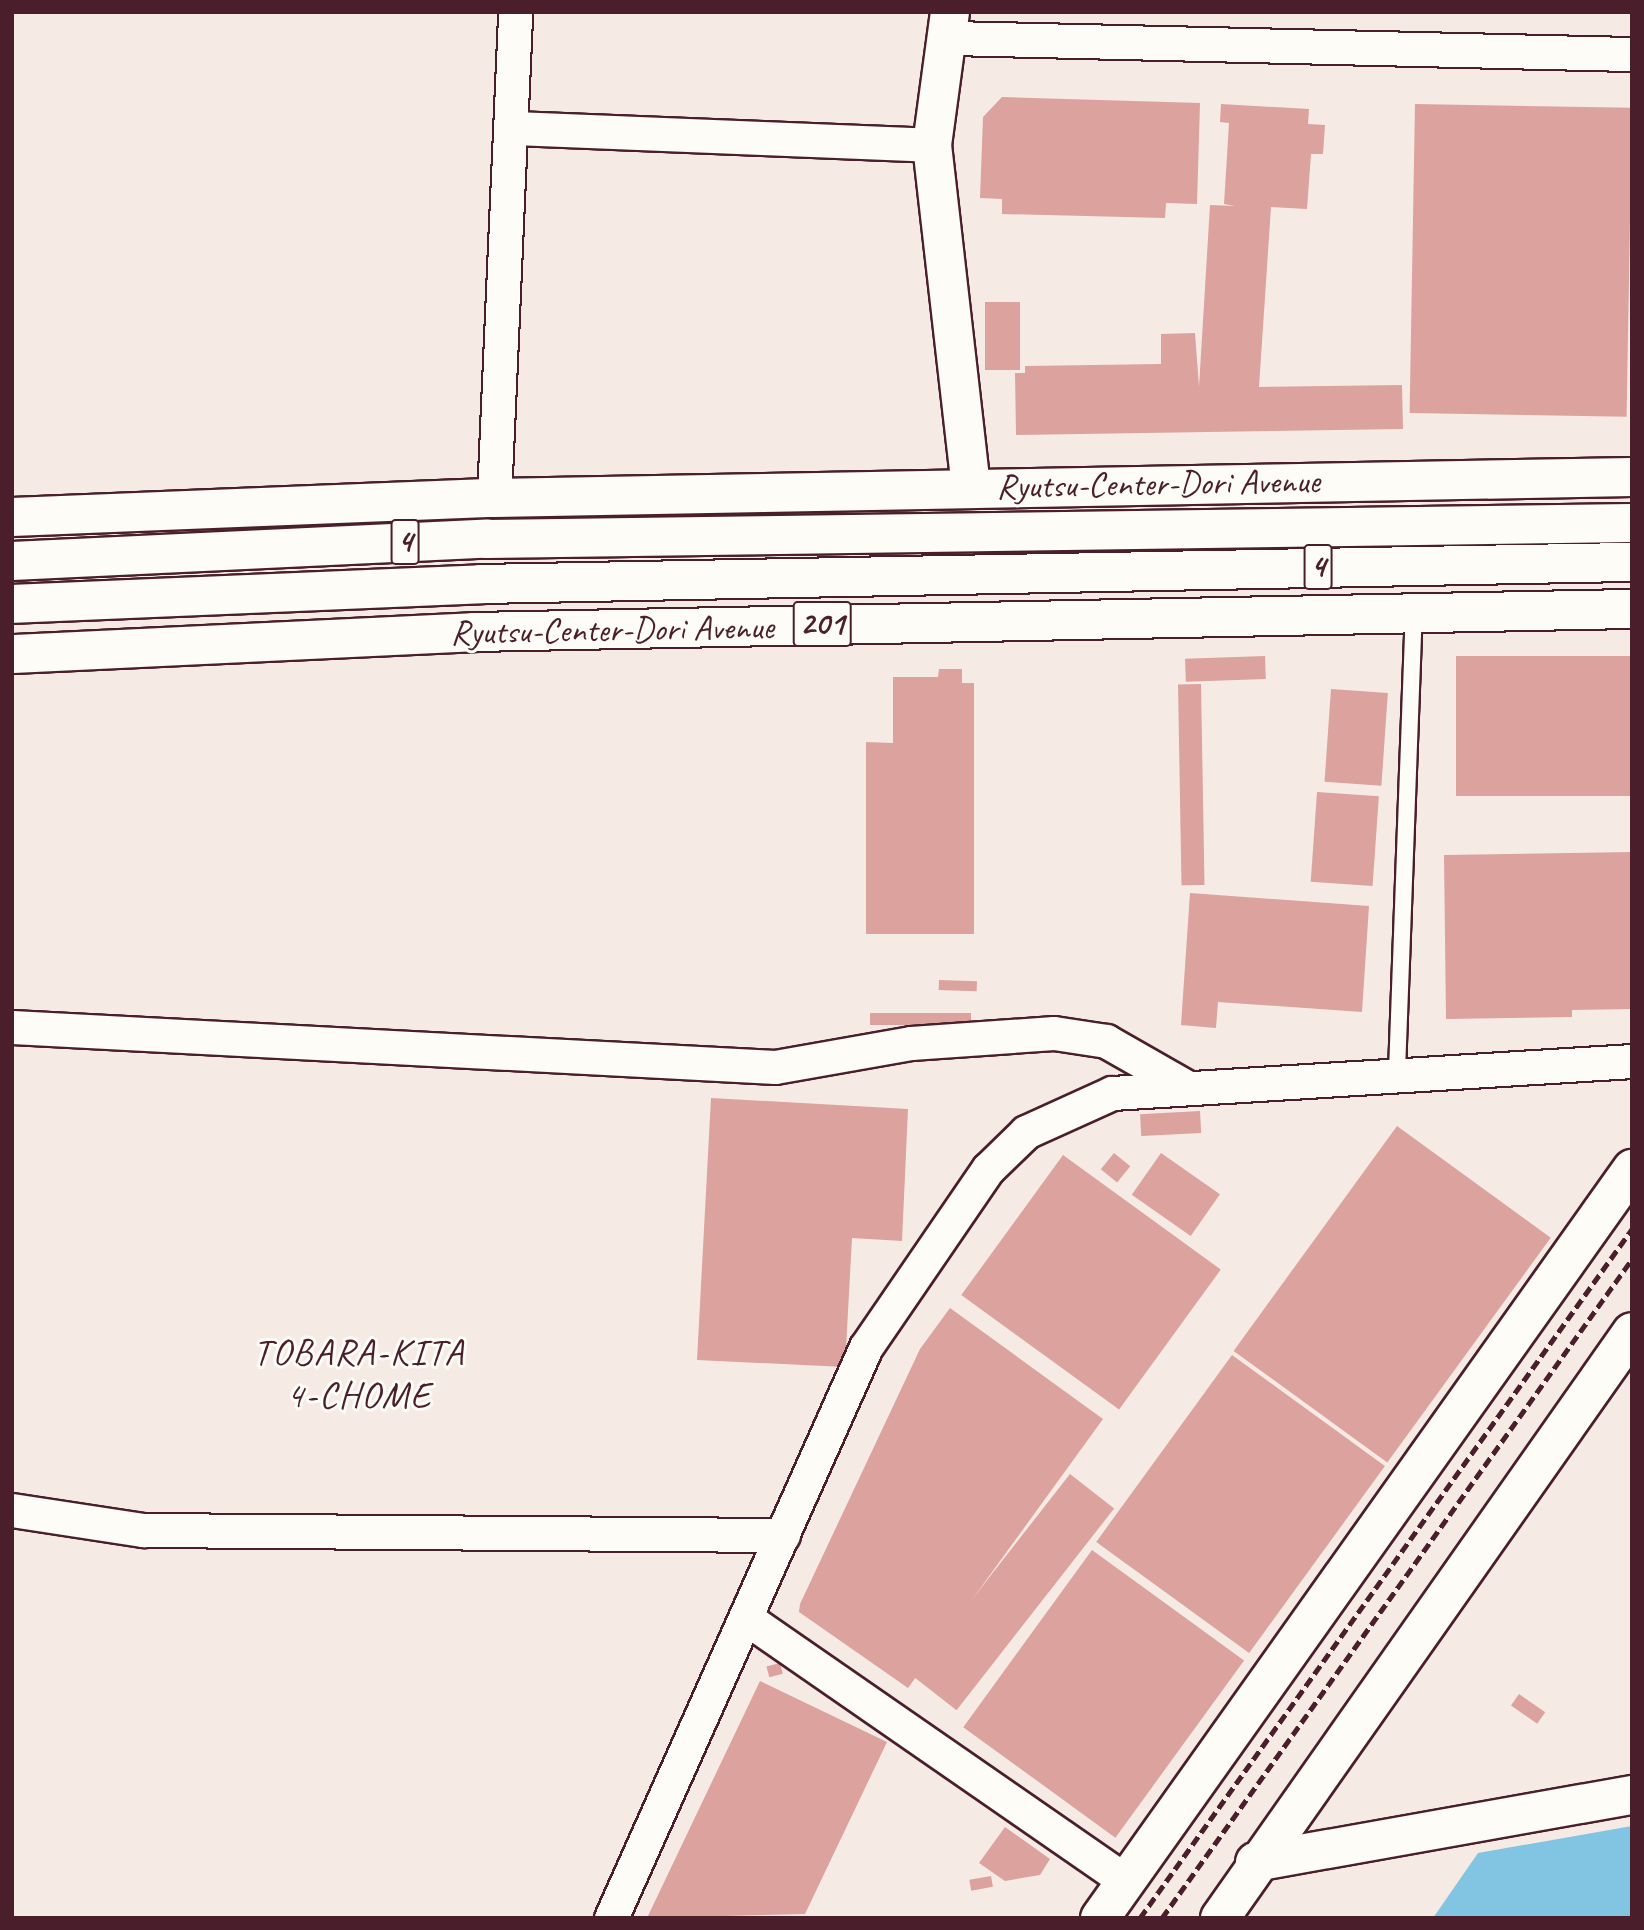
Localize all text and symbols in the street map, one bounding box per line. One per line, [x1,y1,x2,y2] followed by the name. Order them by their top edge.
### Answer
[996,460,1320,508] street label: Ryutsu-Center-Dori Avenue
[389,512,421,572] road number: 4
[1302,538,1334,596] road number: 4
[792,594,852,653] road number: 201
[450,606,774,654] street label: Ryutsu-Center-Dori Avenue
[255,1331,463,1418] district label: TOBARA-KITA 4-CHOME

